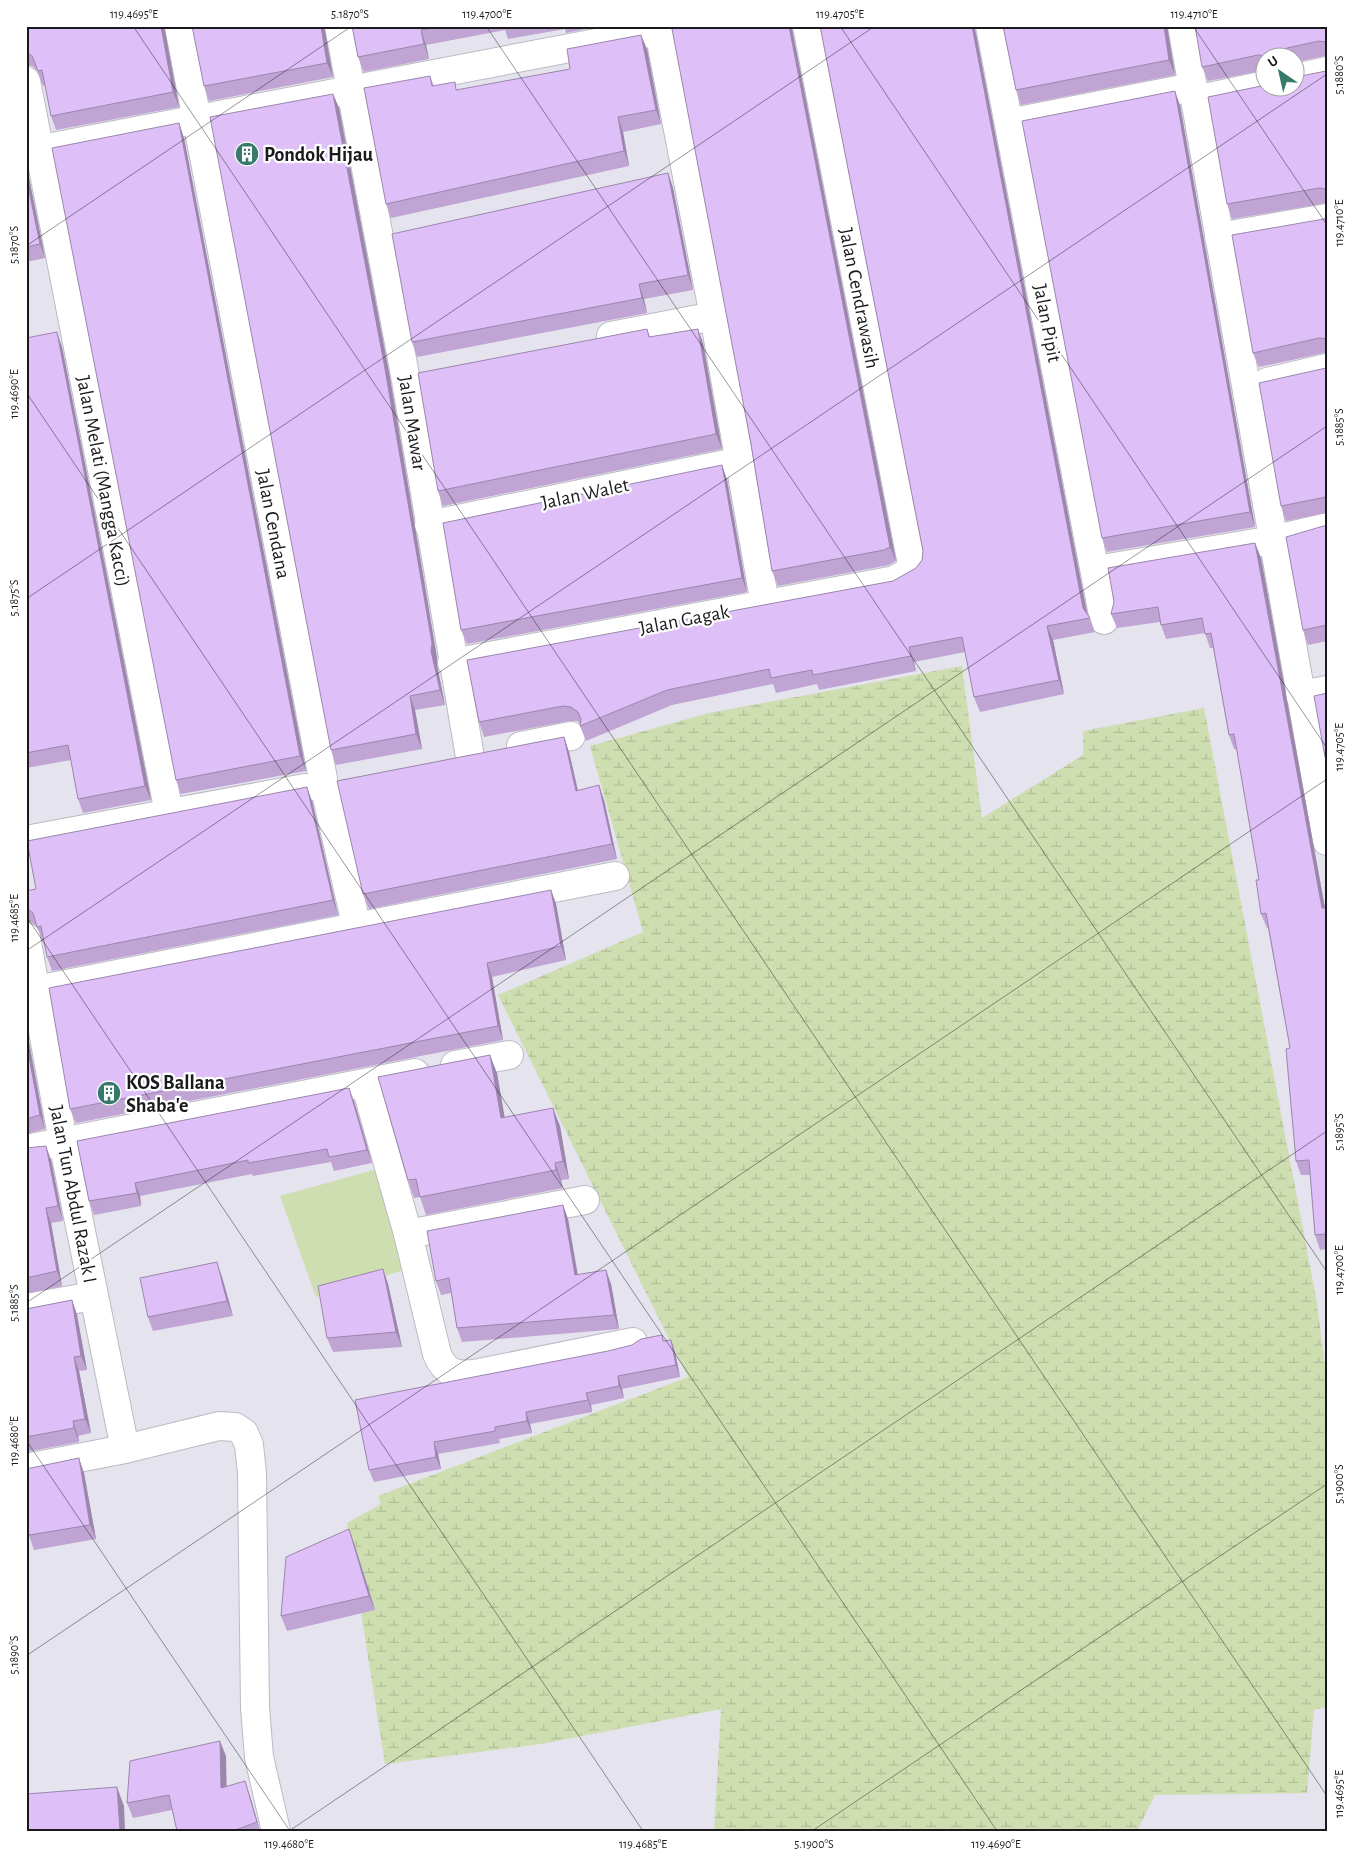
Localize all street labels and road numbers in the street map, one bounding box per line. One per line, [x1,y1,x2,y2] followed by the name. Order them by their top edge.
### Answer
[836,226,882,370] street label: Jalan Cendrawasih
[1030,282,1065,365] street label: Jalan Pipit
[73,374,133,588] street label: Jalan Melati (Mangga Kacci)
[395,374,429,473] street label: Jalan Mawar
[253,468,293,581] street label: Jalan Cendana
[540,475,632,513] street label: Jalan Walet
[637,601,731,639] street label: Jalan Gagak
[46,1104,100,1285] street label: Jalan Tun Abdul Razak I

